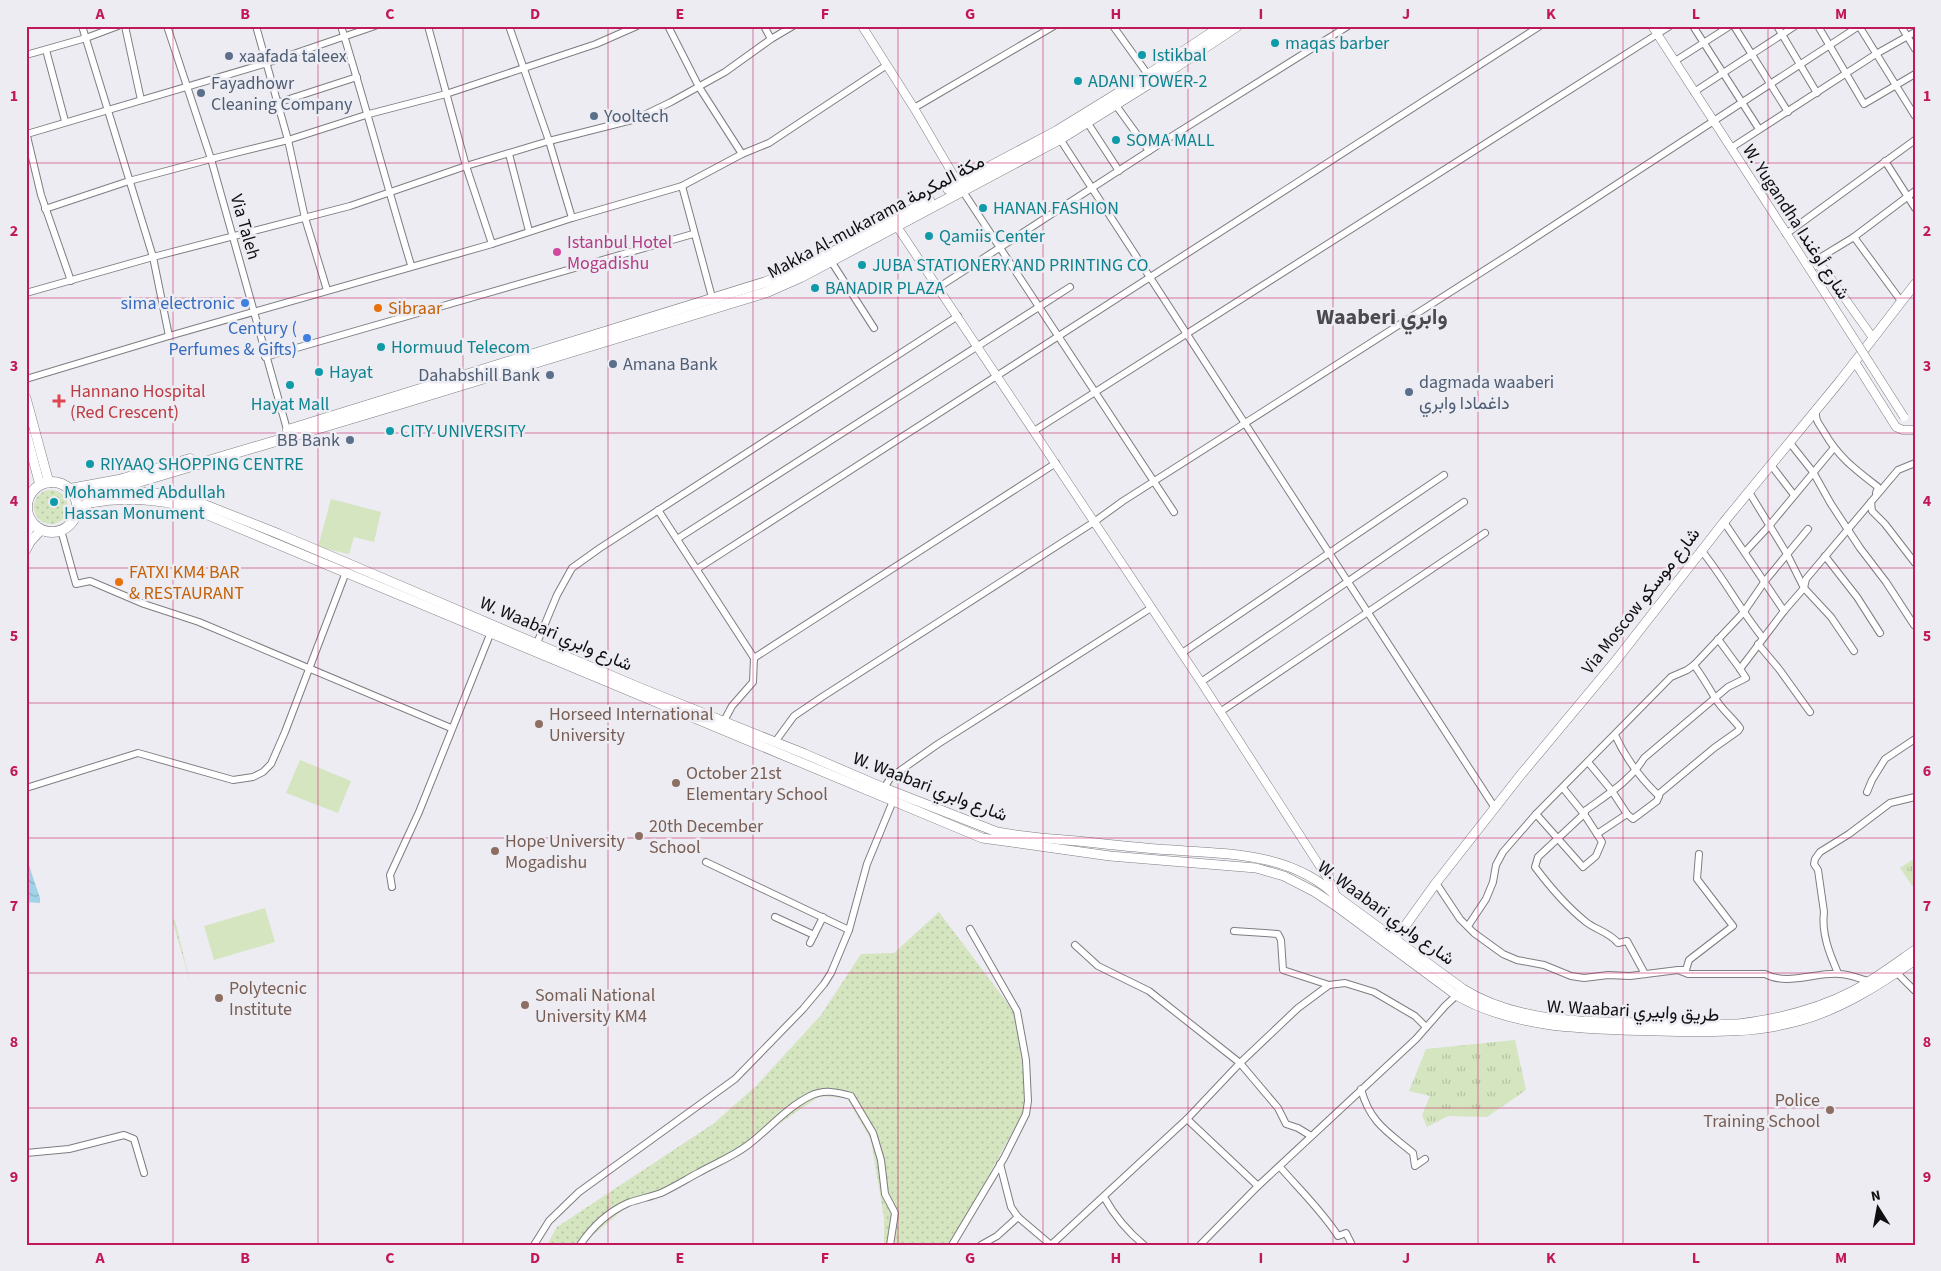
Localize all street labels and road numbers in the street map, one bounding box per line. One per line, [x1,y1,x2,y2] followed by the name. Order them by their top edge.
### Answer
[1736,139,1856,305] street label: W. Yugandha شارع أوغندا
[763,149,989,285] street label: Makka Al-mukarama مكة المكرمة
[224,191,266,263] street label: Via Taleh
[1576,523,1706,679] street label: Via Moscow شارع موسكو
[475,591,636,679] street label: W. Waabari شارع وابري
[848,746,1011,830] street label: W. Waabari شارع وابري
[1311,855,1460,973] street label: W. Waabari شارع وابري
[1546,994,1720,1030] street label: W. Waabari طريق وابيري

